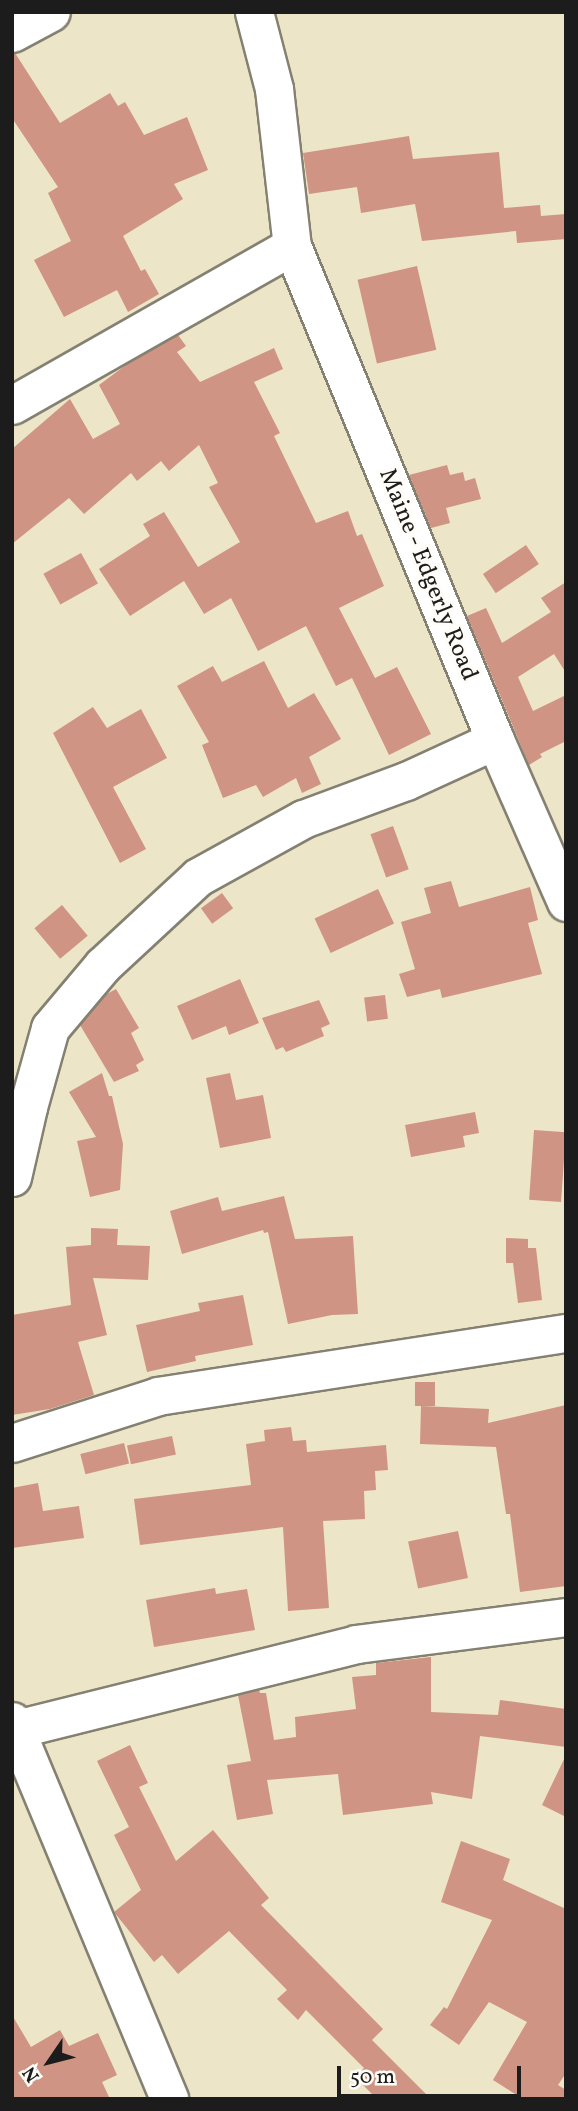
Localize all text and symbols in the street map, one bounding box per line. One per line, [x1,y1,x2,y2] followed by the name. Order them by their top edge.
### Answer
[371,464,483,686] street label: Maine - Edgerly Road
[14,2027,84,2097] north arrow
[340,2052,524,2096] scale bar
[17,2061,46,2087] text: N
[350,2063,395,2092] text: 50 m

